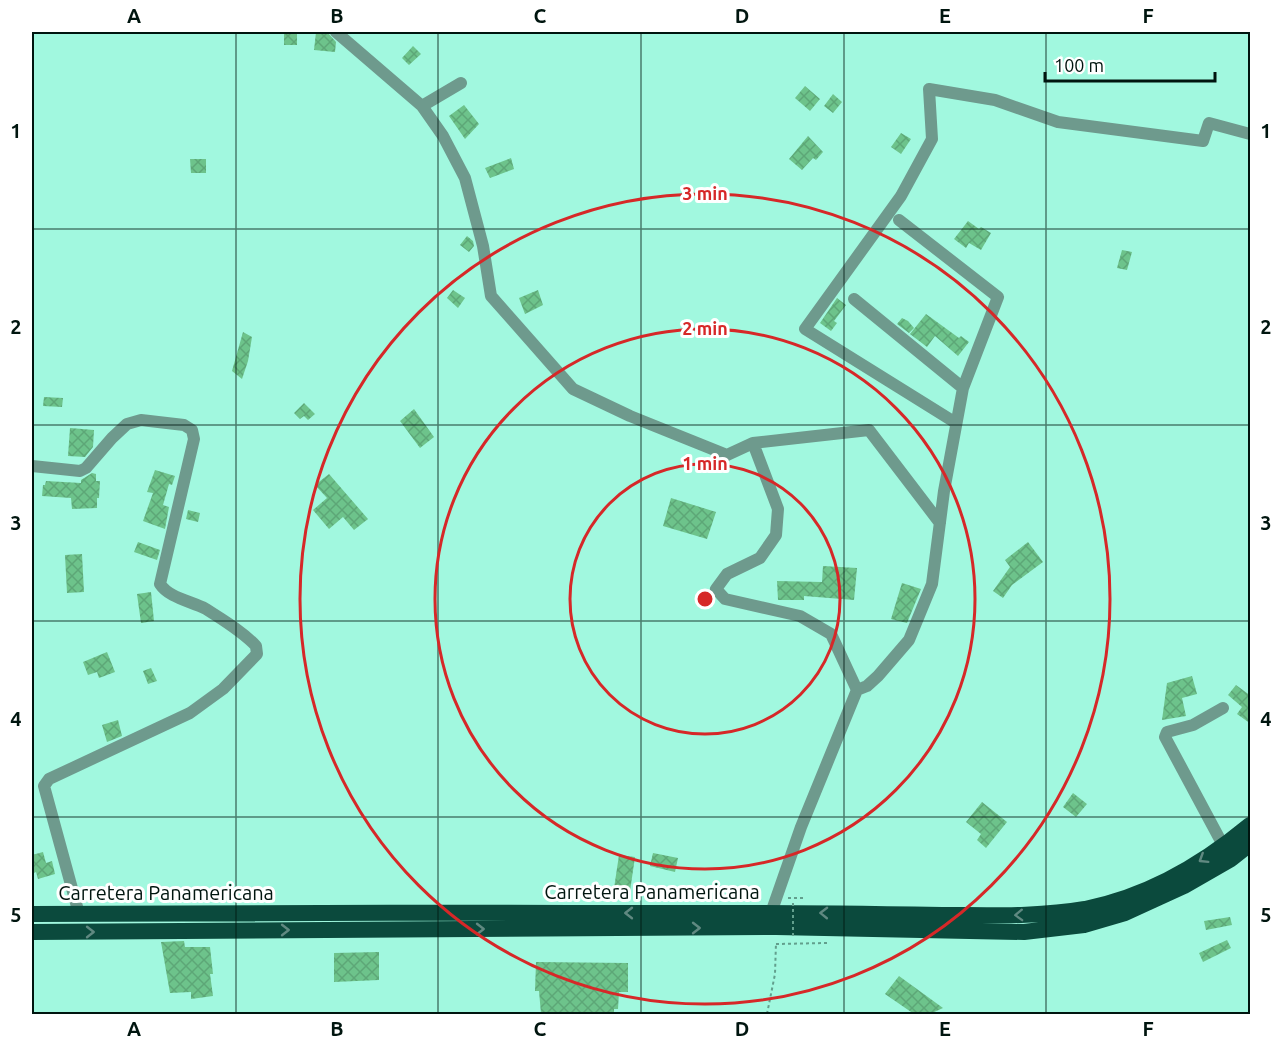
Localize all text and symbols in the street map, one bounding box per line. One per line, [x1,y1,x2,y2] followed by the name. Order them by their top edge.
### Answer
[127,4,141,27] text: A
[330,4,344,27] text: B
[534,4,547,27] text: C
[735,4,749,27] text: D
[939,4,951,27] text: E
[1142,4,1154,27] text: F
[1045,45,1214,83] scale bar
[1054,55,1104,75] text: 100 m
[10,119,22,142] text: 1
[1260,119,1272,142] text: 1
[682,183,728,203] text: 3 min
[10,315,22,338] text: 2
[1260,315,1272,338] text: 2
[682,318,728,338] text: 2 min
[682,453,728,473] text: 1 min
[10,511,22,534] text: 3
[1260,511,1272,534] text: 3
[695,589,715,609] centre of rings
[10,707,22,730] text: 4
[1260,707,1272,730] text: 4
[1199,852,1209,864] one-way arrow
[544,880,760,903] street label: Carretera Panamericana
[58,881,274,904] street label: Carretera Panamericana
[10,903,22,926] text: 5
[1260,903,1272,926] text: 5
[625,907,634,919] one-way arrow
[820,907,829,920] one-way arrow
[1015,909,1024,921] one-way arrow
[691,922,700,934] one-way arrow
[475,923,484,935] one-way arrow
[280,924,289,936] one-way arrow
[85,926,94,938] one-way arrow
[127,1017,141,1040] text: A
[330,1017,344,1040] text: B
[534,1017,547,1040] text: C
[735,1017,749,1040] text: D
[939,1017,951,1040] text: E
[1142,1017,1154,1040] text: F

